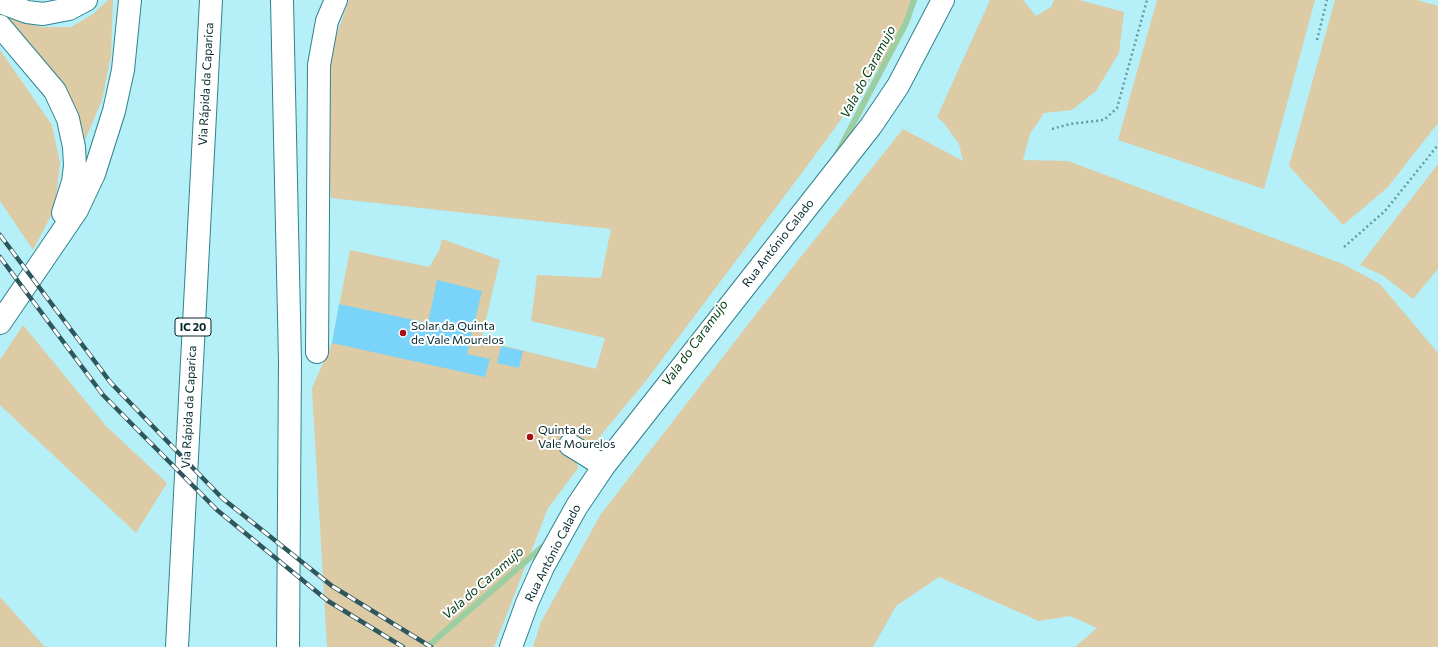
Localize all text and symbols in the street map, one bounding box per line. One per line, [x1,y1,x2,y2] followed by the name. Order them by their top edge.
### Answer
[196,22,216,146] street label: Via Rápida da Caparica
[837,23,899,121] water label: Vala do Caramujo
[739,196,817,290] street label: Rua António Calado
[659,297,731,389] water label: Vala do Caramujo
[175,318,211,336] road number: IC 20
[411,319,504,347] place label: Solar da Quinta de Vale Mourelos
[398,328,408,338] marker: Solar da Quinta de Vale Mourelos
[179,345,199,469] street label: Via Rápida da Caparica
[538,423,615,451] place label: Quinta de Vale Mourelos
[525,432,535,442] marker: Quinta de Vale Mourelos
[522,502,584,604] street label: Rua António Calado
[439,543,527,623] water label: Vala do Caramujo

